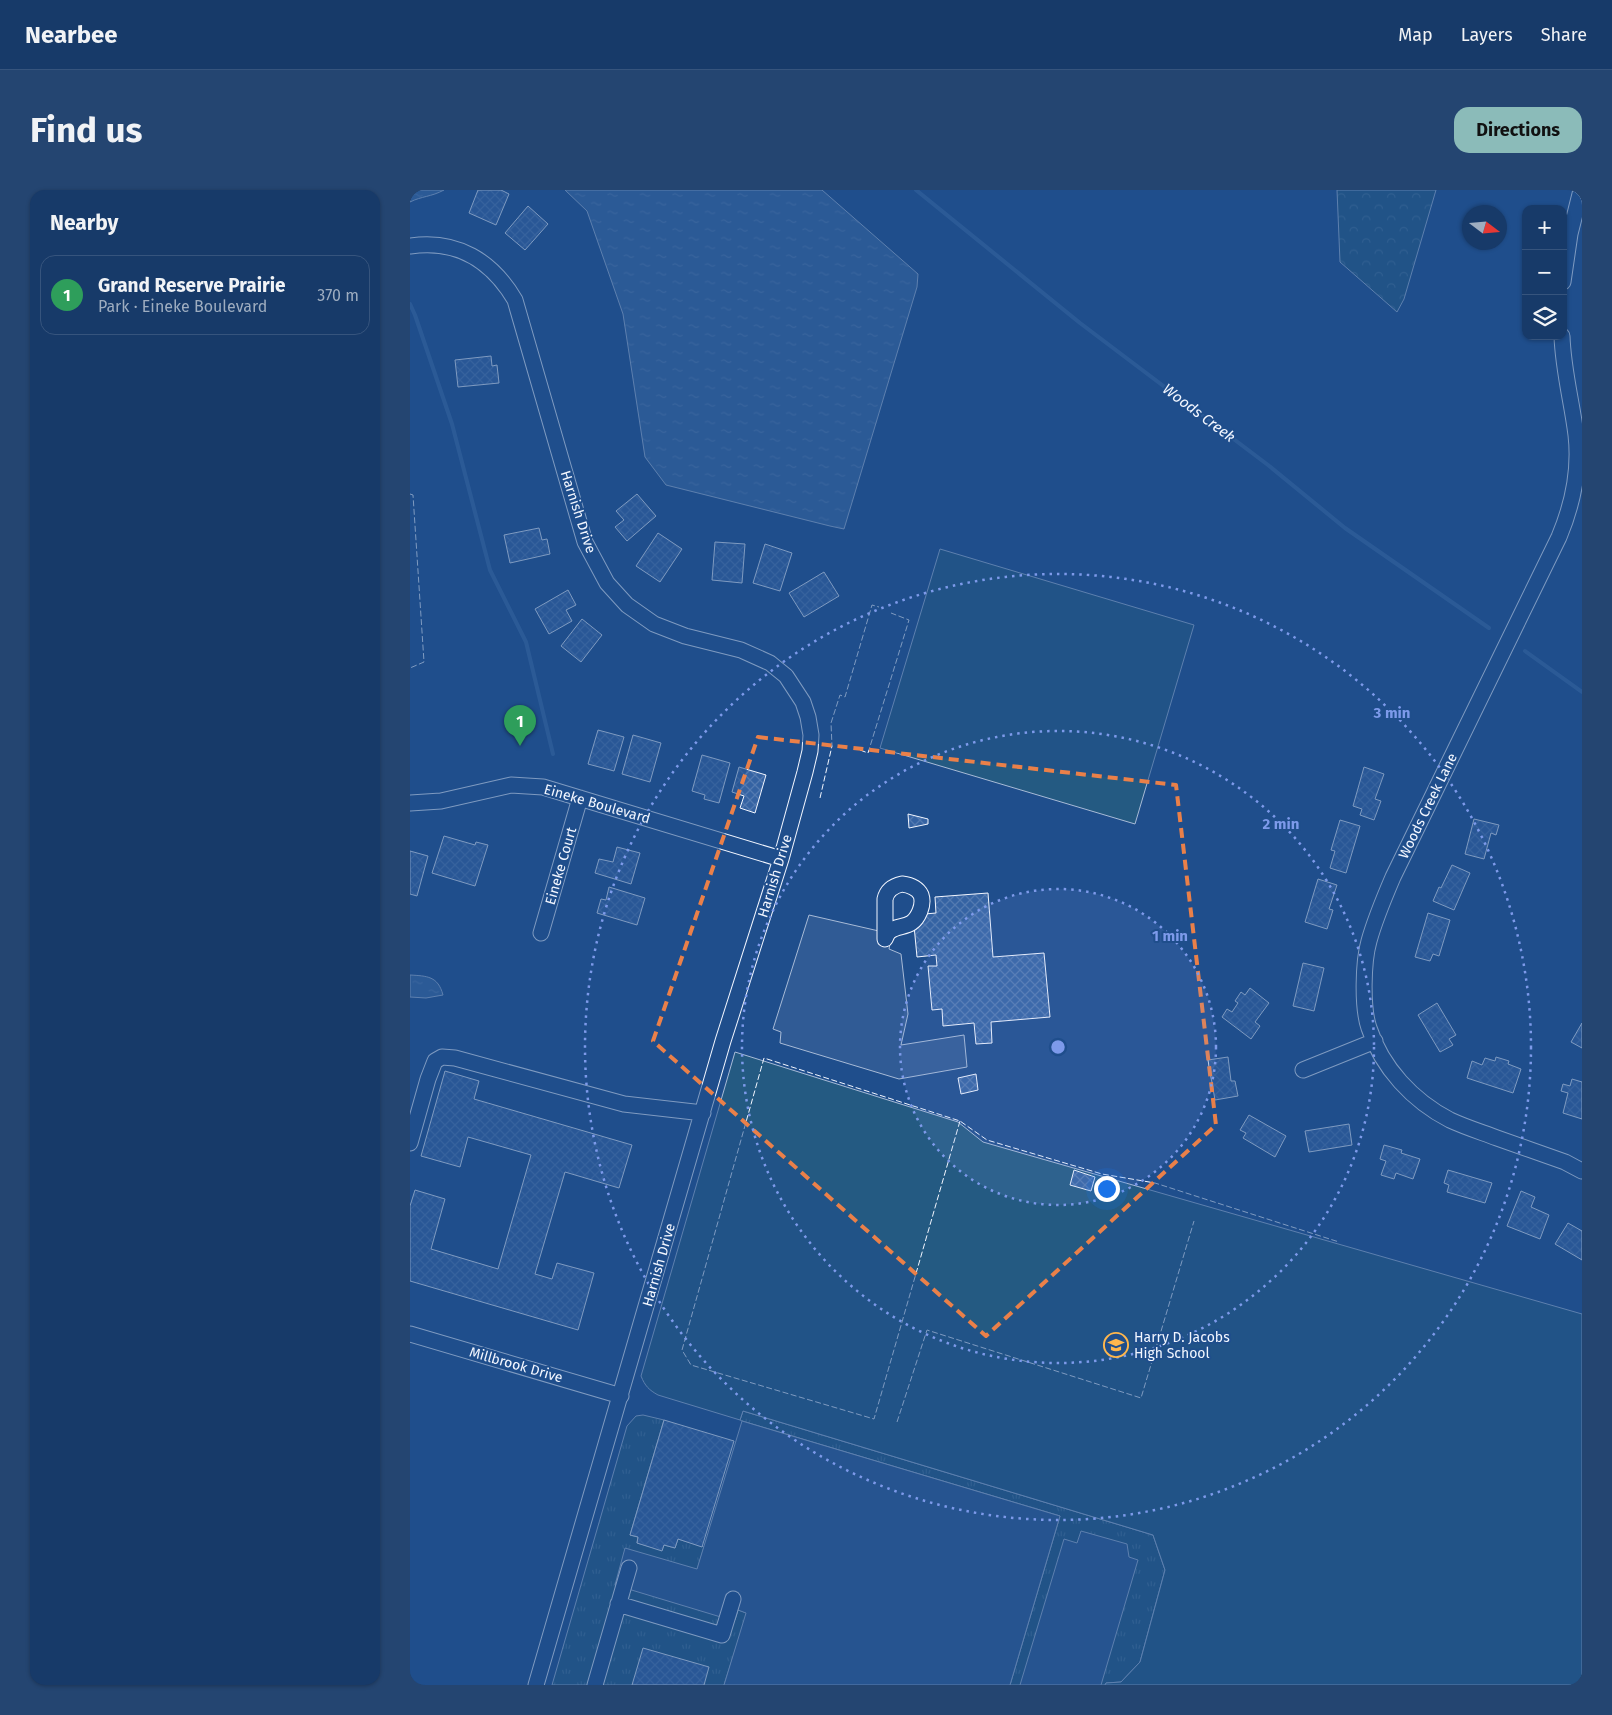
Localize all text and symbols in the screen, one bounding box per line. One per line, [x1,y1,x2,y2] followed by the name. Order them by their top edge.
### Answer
[25,21,118,49] text: Nearbee
[1398,24,1433,46] text: Map
[1461,24,1513,46] text: Layers
[1541,24,1587,46] text: Share
[1454,107,1582,153] button: Directions
[30,109,142,151] text: Find us
[1462,205,1507,250] north arrow
[1522,205,1567,340] map controls
[1522,205,1567,250] button: +
[50,210,118,236] text: Nearby
[1522,250,1567,295] button: −
[98,274,286,297] text: Grand Reserve Prairie
[63,286,71,305] text: 1
[317,286,359,305] text: 370 m
[1522,295,1567,340] button: layers
[98,297,267,316] text: Park · Eineke Boulevard
[1159,380,1239,446] water label: Woods Creek
[557,468,599,556] street label: Harnish Drive
[1373,704,1410,722] text: 3 min
[504,705,536,746] pin: 1
[1395,750,1461,862] street label: Woods Creek Lane
[542,781,652,827] street label: Eineke Boulevard
[1263,815,1299,833] text: 2 min
[542,824,580,907] street label: Eineke Court
[754,832,796,920] street label: Harnish Drive
[1152,927,1188,945] text: 1 min
[1049,1038,1067,1056] centre of rings
[1094,1176,1120,1202] your location
[639,1221,679,1309] street label: Harnish Drive
[1134,1329,1230,1362] place label: Harry D. Jacobs High School
[1103,1332,1129,1358] school or university icon: Harry D. Jacobs High School
[467,1344,565,1386] street label: Millbrook Drive

